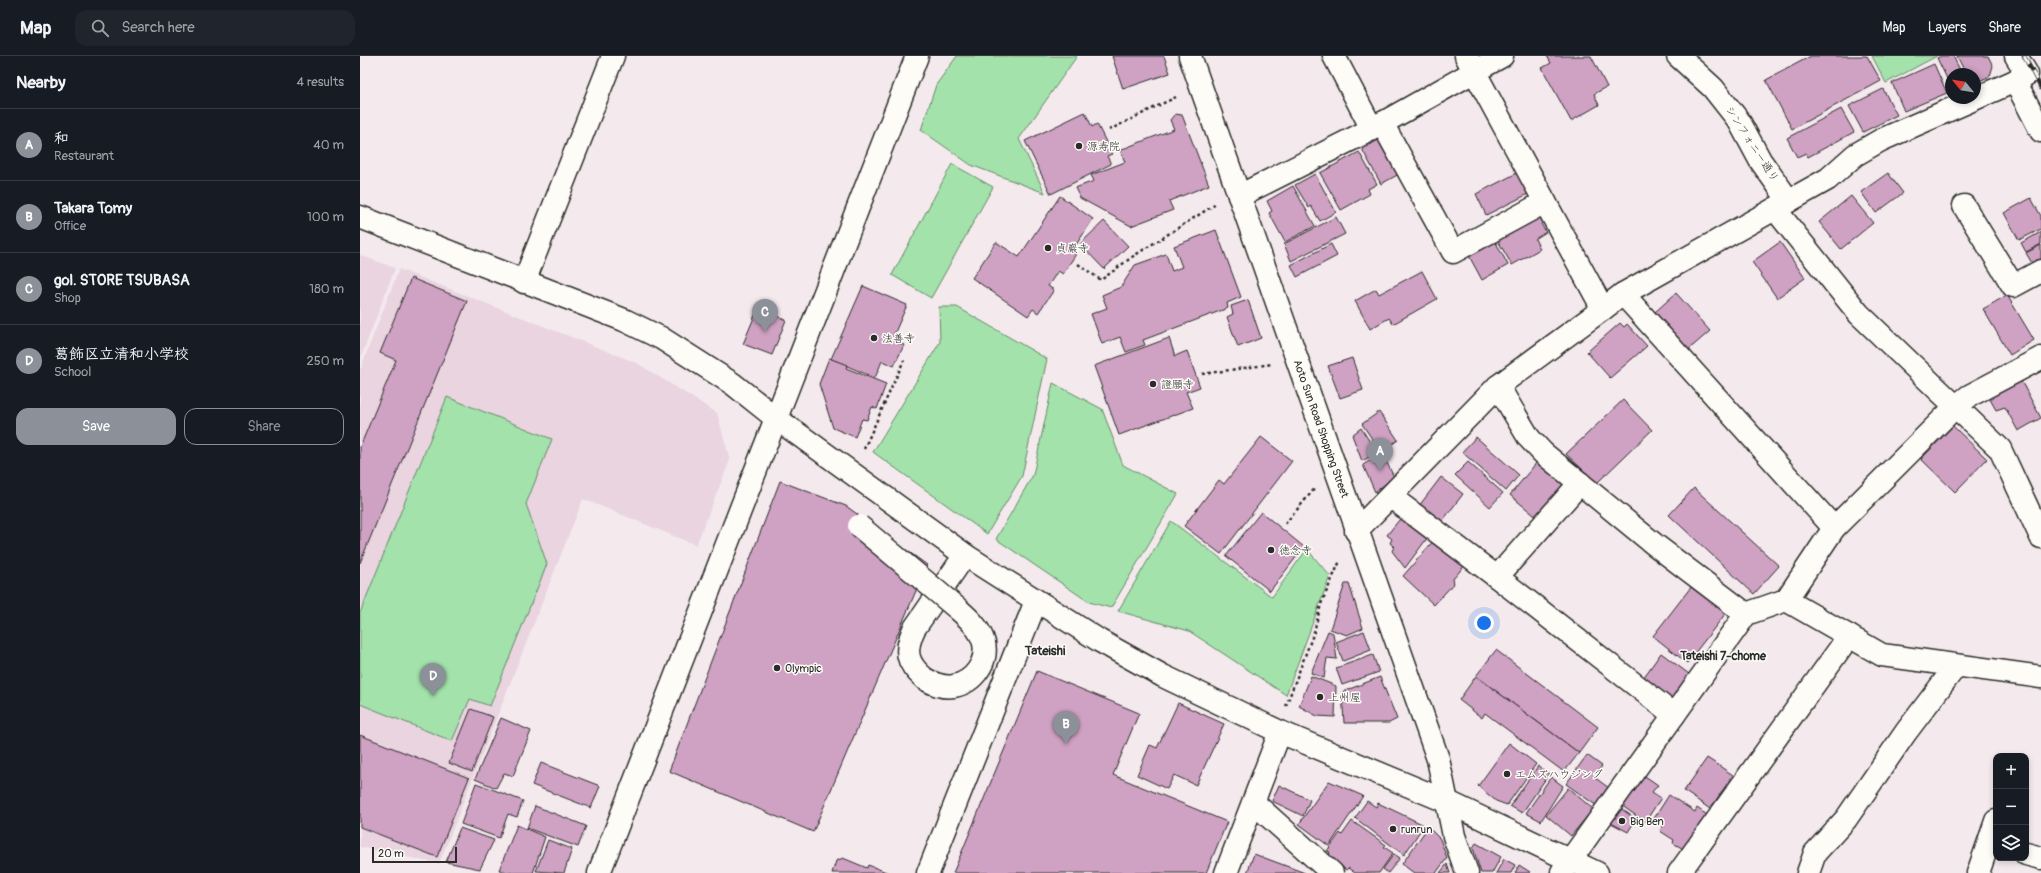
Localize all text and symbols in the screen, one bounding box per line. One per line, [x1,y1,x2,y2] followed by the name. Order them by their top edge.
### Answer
[75,10,355,46] search box
[20,16,51,40] text: Map
[89,17,111,39] icon: search
[121,18,195,37] text: Search here
[1883,19,1906,36] text: Map
[1928,19,1966,36] text: Layers
[1988,19,2021,36] text: Share
[1945,68,1981,104] north arrow
[16,72,65,93] text: Nearby
[297,74,344,90] text: 4 results
[1723,104,1781,184] street label: シンフォニー通り
[54,129,69,148] text: 和
[25,137,33,153] text: A
[313,137,344,153] text: 40 m
[1087,140,1120,153] place label: 源寿院
[1074,141,1084,151] marker: 源寿院
[54,148,114,164] text: Restaurant
[54,199,132,218] text: Takara Tomy
[25,209,33,225] text: B
[307,209,344,225] text: 100 m
[54,218,86,234] text: Office
[1056,242,1089,255] place label: 貞巖寺
[1043,243,1053,253] marker: 貞巖寺
[54,271,190,290] text: gol. STORE TSUBASA
[25,281,33,297] text: C
[309,281,344,297] text: 180 m
[54,290,81,306] text: Shop
[752,299,778,332] pin: C
[882,332,915,345] place label: 法善寺
[869,333,879,343] marker: 法善寺
[54,345,189,364] text: 葛飾区立清和小学校
[25,353,33,369] text: D
[306,353,344,369] text: 250 m
[1291,358,1352,500] street label: Aoto Sun Road Shopping Street
[54,364,91,380] text: School
[1161,378,1194,391] place label: 證願寺
[1148,379,1158,389] marker: 證願寺
[16,408,176,445] button: Save
[184,408,344,445] button: Share
[1367,438,1393,471] pin: A
[1279,544,1312,557] place label: 徳念寺
[1266,545,1276,555] marker: 徳念寺
[1474,613,1494,633] your location
[1024,643,1066,659] district label: Tateishi
[1679,649,1767,664] district label: Tateishi 7-chome
[785,662,822,675] place label: Olympic
[420,663,446,696] pin: D
[772,663,782,673] marker: Olympic
[1328,691,1361,704] place label: 上州屋
[1315,692,1325,702] marker: 上州屋
[1053,711,1079,744] pin: B
[1993,753,2029,861] map controls
[1993,753,2029,789] button: +
[1515,768,1603,781] place label: エムズハウジング
[1502,769,1512,779] marker: エムズハウジング
[1993,789,2029,825] button: −
[1630,815,1664,828] place label: Big Ben
[1617,816,1627,826] marker: Big Ben
[1401,823,1432,836] place label: runrun
[1388,824,1398,834] marker: runrun
[1993,825,2029,861] button: layers
[372,845,457,864] scale bar
[378,847,404,860] text: 20 m

